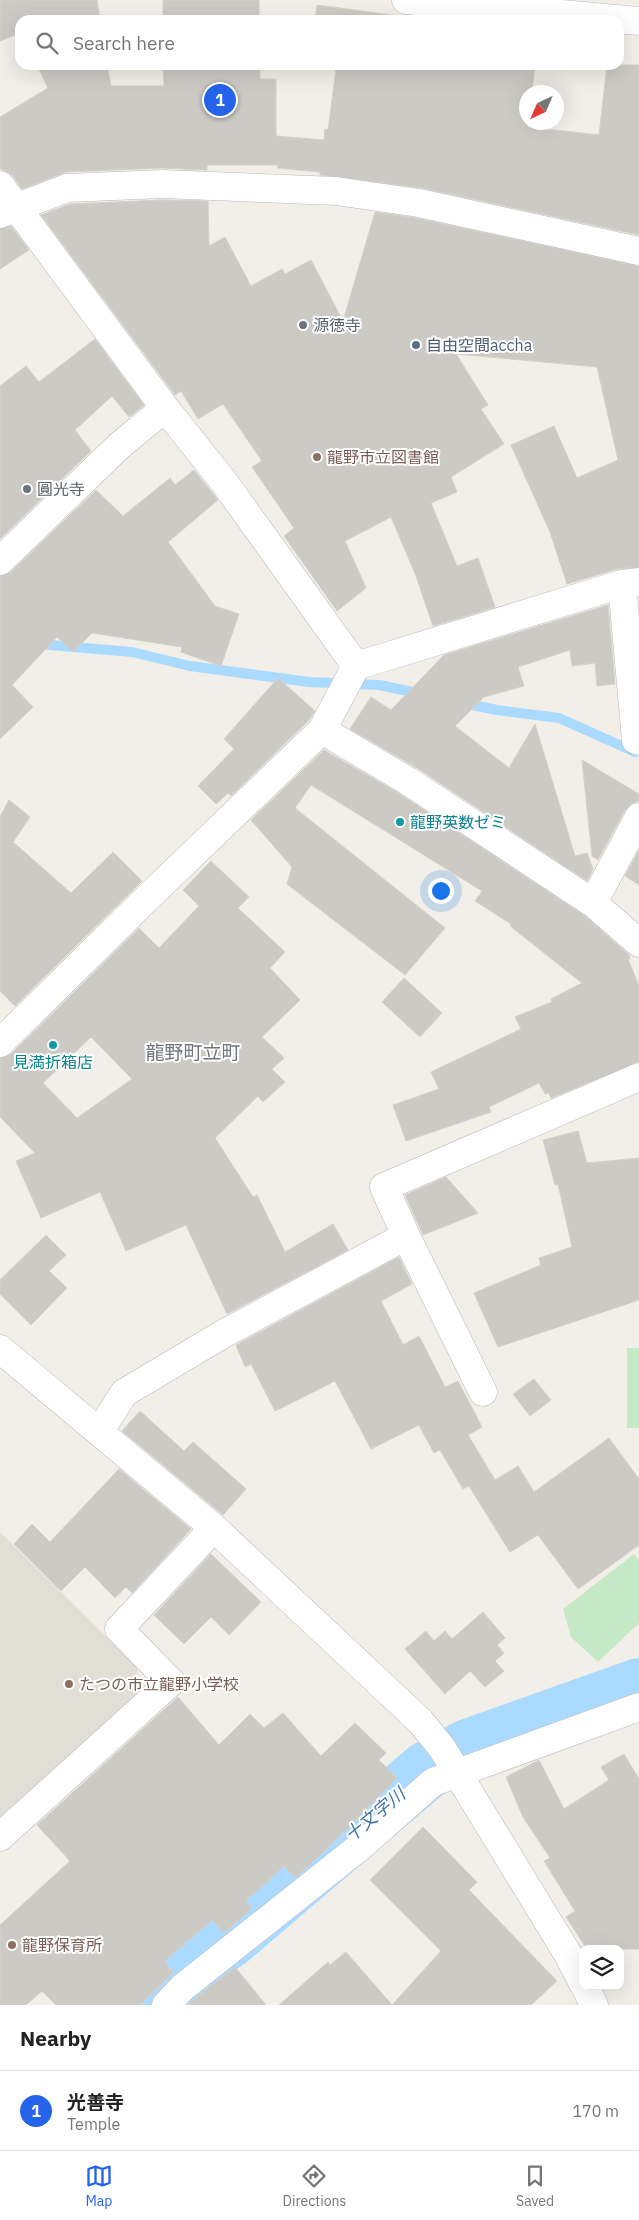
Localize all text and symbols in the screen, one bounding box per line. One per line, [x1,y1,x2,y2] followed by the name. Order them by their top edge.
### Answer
[15,15,624,70] search box
[33,29,61,57] icon: search
[73,31,175,55] text: Search here
[204,81,236,119] pin: 1
[519,85,564,130] north arrow
[313,315,361,335] place label: 源徳寺
[297,319,309,331] marker: 源徳寺
[426,335,533,355] place label: 自由空間accha
[410,339,422,351] marker: 自由空間accha
[327,447,439,467] place label: 龍野市立図書館
[311,451,323,463] marker: 龍野市立図書館
[37,479,85,499] place label: 圓光寺
[21,483,33,495] marker: 圓光寺
[410,812,506,832] place label: 龍野英数ゼミ
[394,816,406,828] marker: 龍野英数ゼミ
[428,878,454,904] your location
[47,1039,59,1051] marker: 見満折箱店
[145,1040,241,1064] district label: 龍野町立町
[13,1052,93,1072] place label: 見満折箱店
[79,1674,239,1694] place label: たつの市立龍野小学校
[63,1678,75,1690] marker: たつの市立龍野小学校
[340,1781,411,1847] water label: 十文字川
[22,1935,102,1955] place label: 龍野保育所
[6,1939,18,1951] marker: 龍野保育所
[579,1945,624,1990] map controls
[579,1945,624,1990] button: layers
[20,2024,91,2052] text: Nearby
[67,2090,124,2114] text: 光善寺
[31,2101,41,2121] text: 1
[572,2101,619,2121] text: 170 m
[67,2114,120,2134] text: Temple
[85,2162,113,2210] tab: Map
[283,2162,346,2210] tab: Directions
[516,2162,554,2210] tab: Saved

